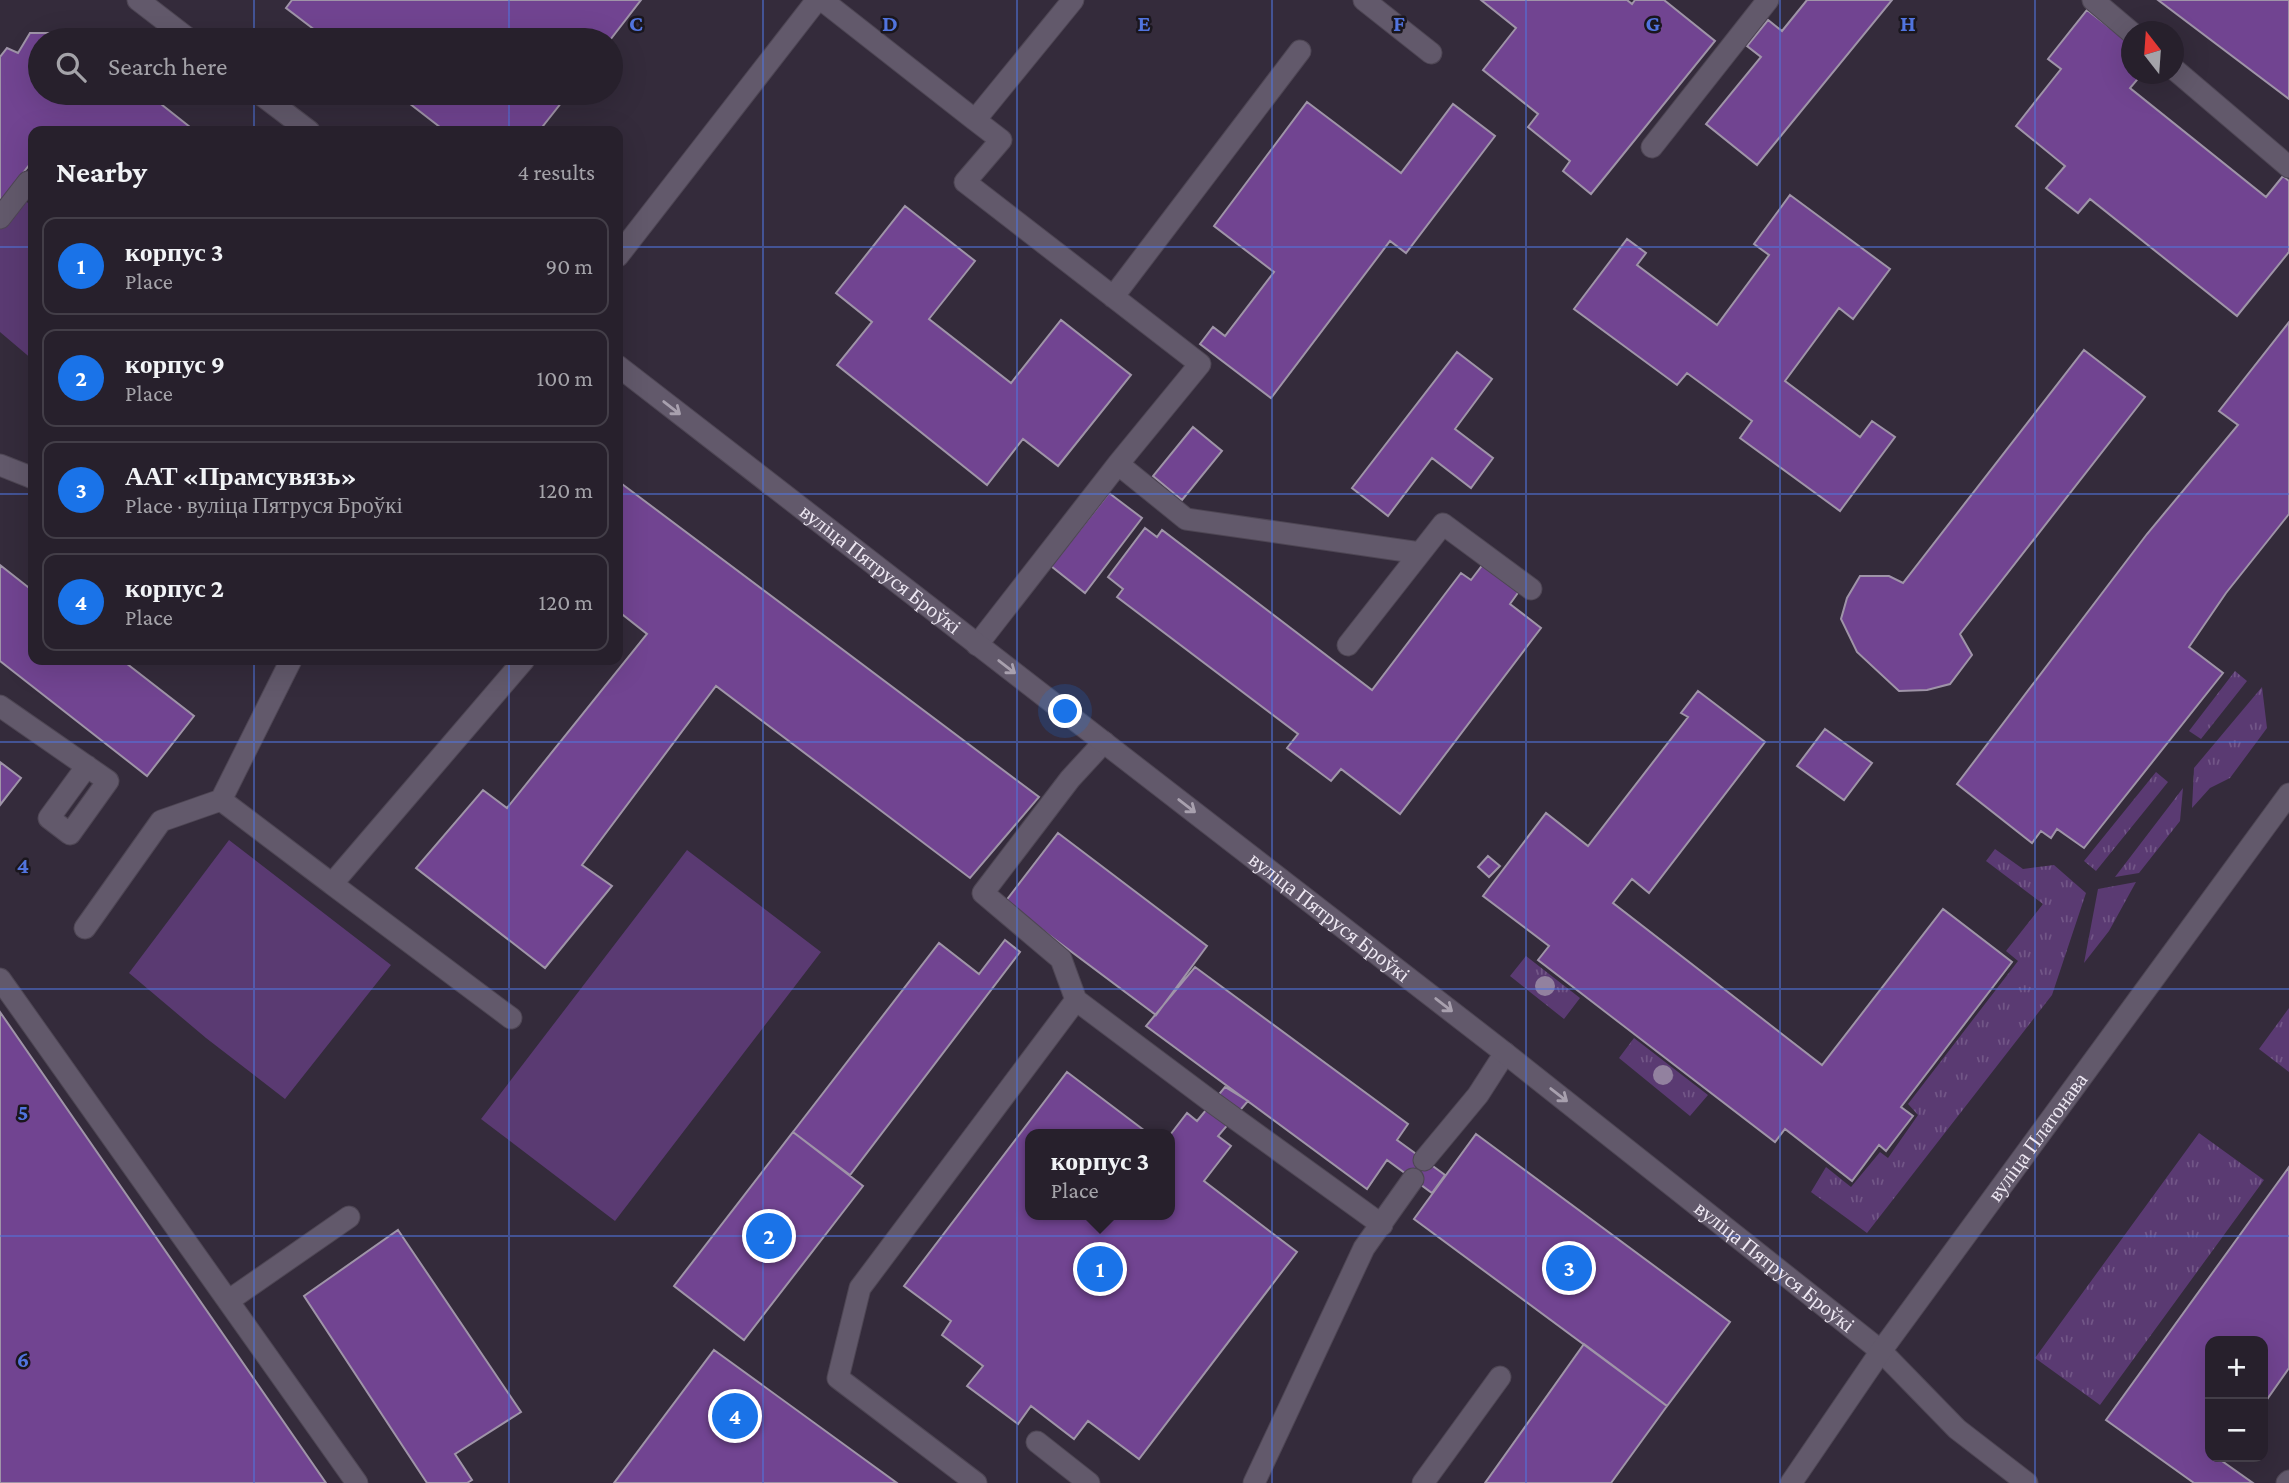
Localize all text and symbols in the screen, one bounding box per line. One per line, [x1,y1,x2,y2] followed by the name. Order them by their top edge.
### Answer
[629,10,643,36] text: C
[882,10,898,36] text: D
[1137,10,1151,36] text: E
[1393,10,1405,36] text: F
[1646,10,1661,36] text: G
[1900,10,1916,36] text: H
[2121,21,2184,84] north arrow
[28,28,623,105] search box
[52,48,90,86] icon: search
[108,52,227,81] text: Search here
[56,155,147,188] text: Nearby
[517,159,595,185] text: 4 results
[125,238,224,267] text: корпус 3
[77,253,85,279] text: 1
[546,253,593,279] text: 90 m
[125,268,173,294] text: Place
[125,350,225,379] text: корпус 9
[75,365,87,391] text: 2
[537,365,593,391] text: 100 m
[125,380,173,406] text: Place
[662,401,680,416] one-way arrow
[125,462,357,491] text: ААТ «Прамсувязь»
[75,477,87,503] text: 3
[539,477,593,503] text: 120 m
[125,492,403,518] text: Place · вуліца Пятруся Броўкі
[795,499,966,639] street label: вуліца Пятруся Броўкі
[125,574,224,603] text: корпус 2
[75,589,87,615] text: 4
[539,589,593,615] text: 120 m
[125,604,173,630] text: Place
[997,660,1015,675] one-way arrow
[1048,694,1082,728] your location
[1177,799,1196,814] one-way arrow
[1244,847,1415,987] street label: вуліца Пятруся Броўкі
[17,852,29,878] text: 4
[1435,998,1453,1013] one-way arrow
[1983,1068,2093,1206] street label: вуліца Платонава
[1549,1087,1567,1103] one-way arrow
[17,1099,29,1125] text: 5
[1025,1129,1175,1220] popup
[1051,1147,1149,1176] text: корпус 3
[1051,1177,1099,1203] text: Place
[1690,1196,1859,1337] street label: вуліца Пятруся Броўкі
[746,1210,792,1262] pin: 2
[1546,1242,1592,1294] pin: 3
[1077,1243,1123,1295] pin: 1
[2205,1336,2268,1462] map controls
[2205,1336,2268,1399] button: +
[17,1346,29,1372] text: 6
[712,1390,758,1442] pin: 4
[2205,1399,2268,1462] button: −

